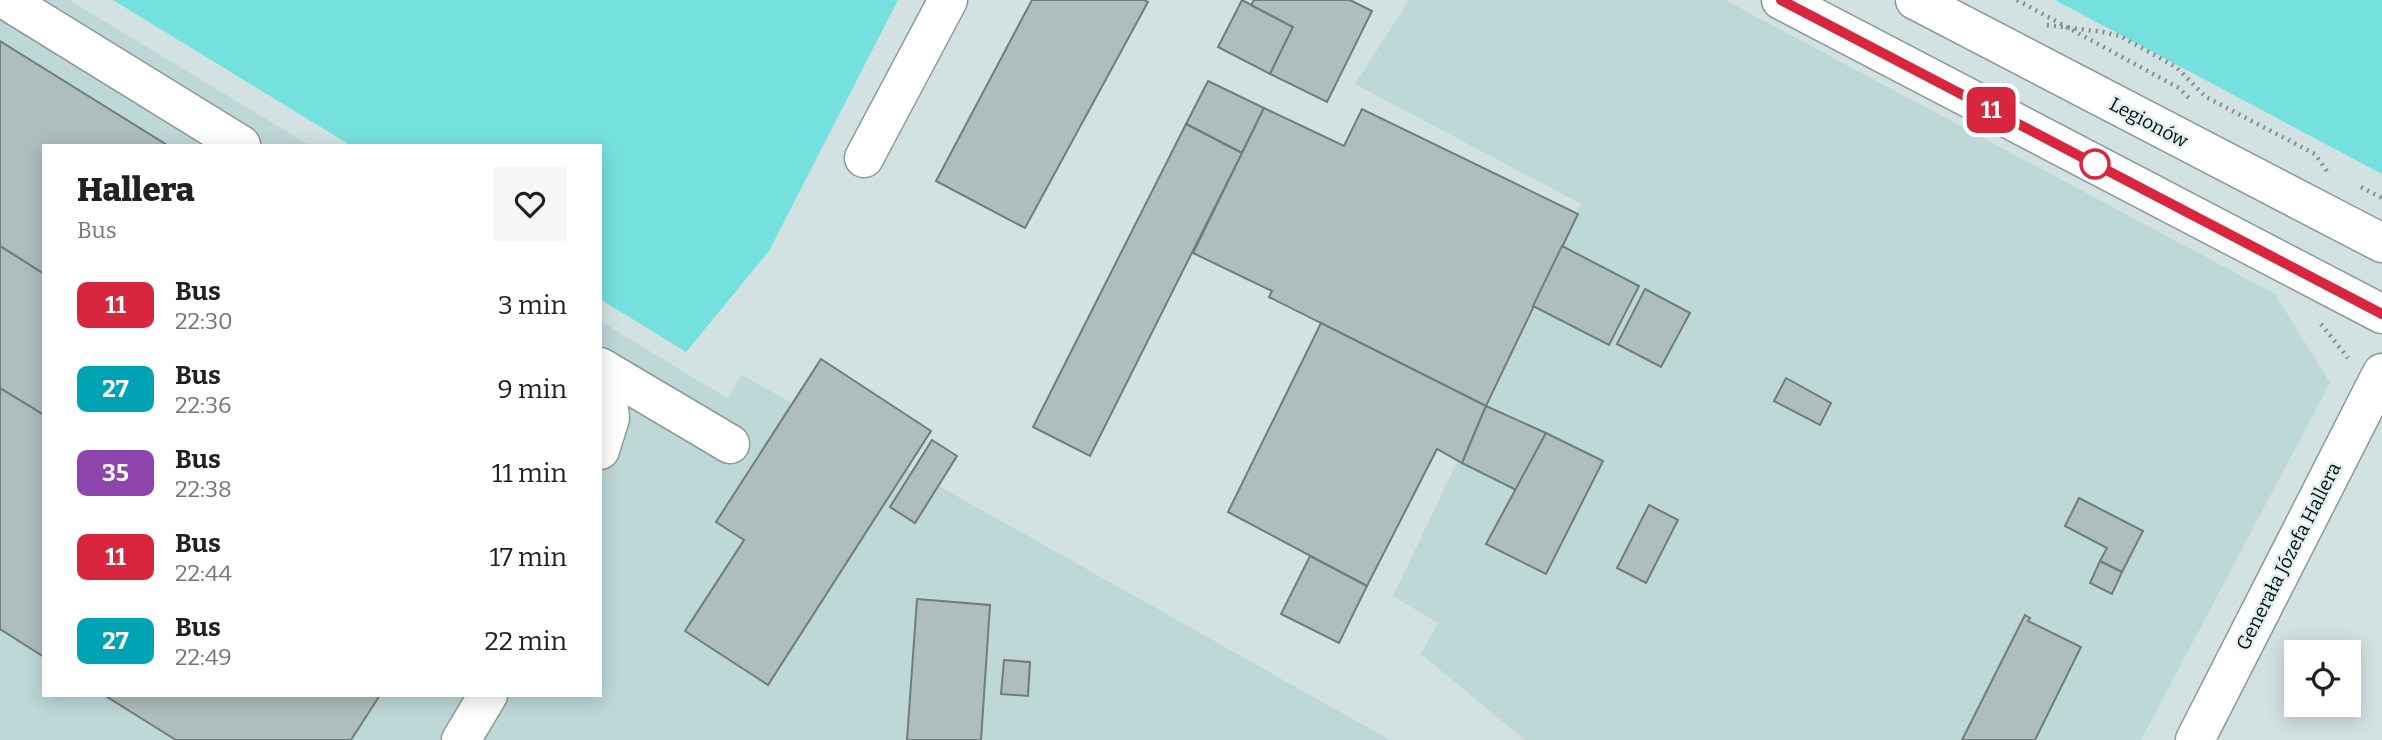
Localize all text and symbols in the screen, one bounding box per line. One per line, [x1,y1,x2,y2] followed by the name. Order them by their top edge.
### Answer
[1960,87,2022,133] line badge: 11
[2106,92,2193,153] street label: Legionów
[1981,96,2001,124] text: 11
[2080,149,2110,179] unlabelled marker
[493,167,567,241] button: heart
[77,170,194,210] text: Hallera
[77,216,117,244] text: Bus
[175,276,221,307] text: Bus
[498,290,567,321] text: 3 min
[105,291,126,319] text: 11
[175,307,233,335] text: 22:30
[175,360,221,391] text: Bus
[498,374,567,405] text: 9 min
[102,375,129,403] text: 27
[175,391,232,419] text: 22:36
[175,444,221,475] text: Bus
[492,458,567,489] text: 11 min
[2231,458,2346,654] street label: Generała Józefa Hallera
[102,459,129,487] text: 35
[175,475,232,503] text: 22:38
[175,528,221,559] text: Bus
[489,542,567,573] text: 17 min
[105,543,126,571] text: 11
[175,559,232,587] text: 22:44
[175,612,221,643] text: Bus
[485,626,567,657] text: 22 min
[102,627,129,655] text: 27
[2284,640,2361,717] map controls
[2284,640,2361,717] button: locate
[175,643,232,671] text: 22:49

